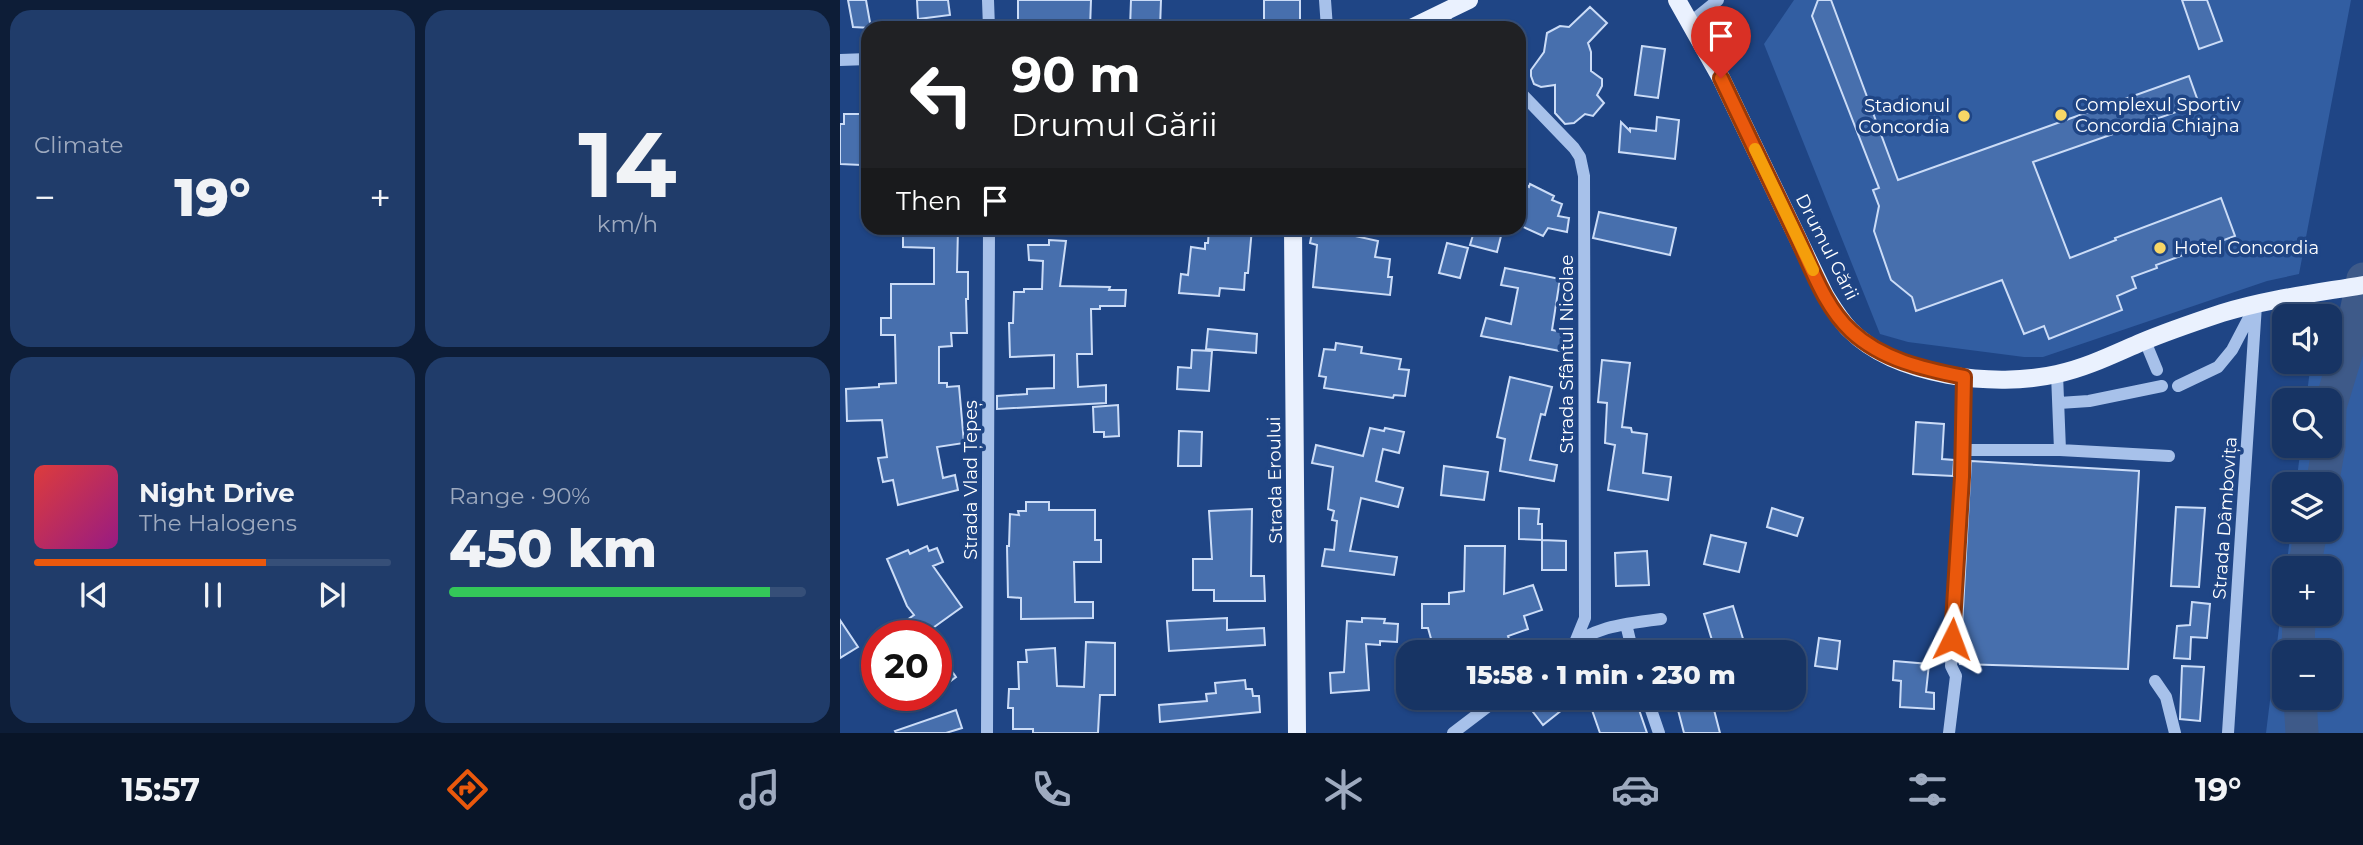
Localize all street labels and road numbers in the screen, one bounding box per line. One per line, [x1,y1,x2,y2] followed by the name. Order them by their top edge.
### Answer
[1791,190,1863,304] street label: Drumul Gării
[1556,254,1578,453] street label: Strada Sfântul Nicolae
[960,400,983,560] street label: Strada Vlad Țepeș
[1263,416,1287,544] street label: Strada Eroului
[2208,436,2243,600] street label: Strada Dâmbovița

